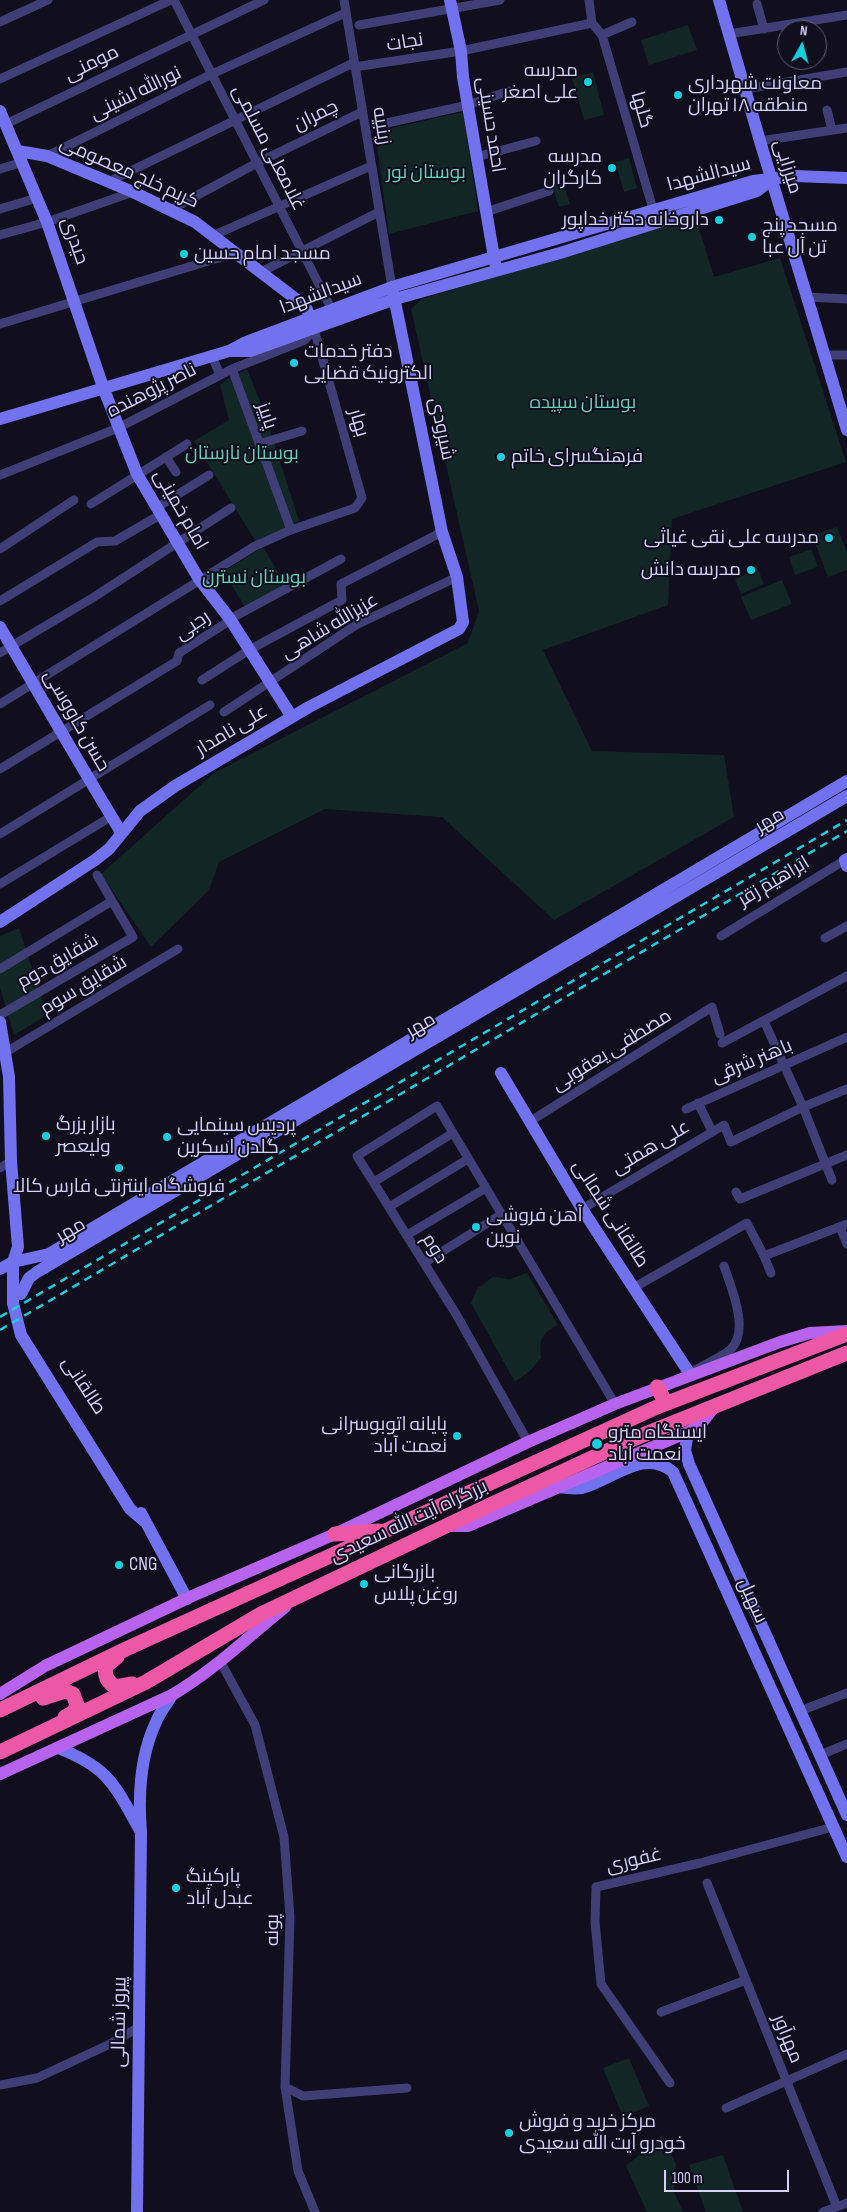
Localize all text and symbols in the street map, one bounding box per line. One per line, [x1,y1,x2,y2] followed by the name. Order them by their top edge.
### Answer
[777,20,827,70] north arrow
[799,22,809,39] text: N
[385,29,425,57] street label: نجات
[61,41,123,87] street label: مومنی
[503,60,578,104] place label: مدرسه علی اصغر
[87,62,185,126] street label: نورالله لشینی
[688,73,822,117] place label: معاونت شهرداری منطقه ۱۸ تهران
[471,76,509,174] street label: احمد حسینی
[582,76,594,88] marker: مدرسه علی اصغر
[227,81,309,215] street label: غلامعلی مسلمی
[625,89,657,131] street label: گلها
[672,89,684,101] marker: معاونت شهرداری منطقه ۱۸ تهران
[290,95,342,137] street label: چمران
[367,106,395,146] street label: زینبیه
[56,132,202,214] street label: کریم خلج معصومی
[768,137,806,197] street label: میرزایی
[543,146,602,190] place label: مدرسه کارگران
[665,153,753,197] street label: سیدالشهدا
[386,162,466,184] park label: بوستان نور
[606,162,618,174] marker: مدرسه کارگران
[562,209,709,231] place label: داروخانه دکتر خداپور
[55,214,93,268] street label: حیدری
[713,214,725,226] marker: داروخانه دکتر خداپور
[762,215,838,259] place label: مسجد پنج تن آل عبا
[746,231,758,243] marker: مسجد پنج تن آل عبا
[194,243,331,265] place label: مسجد امام حسین
[178,248,190,260] marker: مسجد امام حسین
[277,268,365,320] street label: سیدالشهدا
[304,341,433,385] place label: دفتر خدمات الکترونیک قضایی
[288,357,300,369] marker: دفتر خدمات الکترونیک قضایی
[103,359,201,423] street label: ناصر پژوهنده
[530,392,636,414] park label: بوستان سپیده
[423,396,459,462] street label: شیرودی
[251,400,281,432] street label: پاییز
[343,406,373,440] street label: بهار
[185,443,299,465] park label: بوستان نارستان
[511,446,643,468] place label: فرهنگسرای خاتم
[495,451,507,463] marker: فرهنگسرای خاتم
[148,466,212,554] street label: امام خمینی
[644,527,819,549] place label: مدرسه علی نقی غیاثی
[823,532,835,544] marker: مدرسه علی نقی غیاثی
[641,559,741,581] place label: مدرسه دانش
[745,564,757,576] marker: مدرسه دانش
[202,567,306,589] park label: بوستان نسترن
[277,589,383,665] street label: عزیزالله شاهی
[171,606,215,646] street label: رجبی
[38,666,114,776] street label: حسن کاووسی
[192,701,272,761] street label: علی نامدار
[751,803,789,839] street label: مهر
[734,852,814,912] street label: ابراهیم زقر
[13,930,103,994] street label: شقایق دوم
[36,951,132,1021] street label: شقایق سوم
[548,1005,676,1097] street label: مصطفی یعقوبی
[402,1009,440,1043] street label: مهر
[708,1035,796,1089] street label: باهنر شرقی
[56,1114,115,1158] place label: بازار بزرگ ولیعصر
[177,1115,296,1159] place label: پردیس سینمایی گلدن اسکرین
[608,1116,694,1180] street label: علی همتی
[40,1130,52,1142] marker: بازار بزرگ ولیعصر
[161,1131,173,1143] marker: پردیس سینمایی گلدن اسکرین
[567,1156,653,1272] street label: طالقانی شمالی
[113,1162,125,1174] marker: فروشگاه اینترنتی فارس کالا
[13,1176,225,1198] place label: فروشگاه اینترنتی فارس کالا
[486,1205,583,1249] place label: آهن فروشی نوین
[52,1214,90,1248] street label: مهر
[470,1221,482,1233] marker: آهن فروشی نوین
[416,1230,452,1268] street label: دوم
[56,1353,110,1419] street label: طالقانی
[321,1414,447,1458] place label: پایانه اتوبوسرانی نعمت آباد
[608,1422,707,1466] place label: ایستگاه مترو نعمت آباد
[451,1430,463,1442] marker: پایانه اتوبوسرانی نعمت آباد
[590,1437,604,1451] marker: ایستگاه مترو نعمت آباد
[327,1476,491,1568] street label: بزرگراه آیت الله سعیدی
[129,1554,157,1576] place label: CNG
[113,1559,125,1571] marker: CNG
[374,1562,458,1606] place label: بازرگانی روغن پلاس
[732,1575,772,1627] street label: سهیل
[358,1578,370,1590] marker: بازرگانی روغن پلاس
[604,1844,664,1878] street label: غفوری
[186,1866,254,1910] place label: پارکینگ عبدل آباد
[170,1882,182,1894] marker: پارکینگ عبدل آباد
[262,1914,284,1946] street label: پونه
[108,1976,132,2068] street label: پیروز شمالی
[767,2011,807,2067] street label: مهرآور
[519,2111,686,2155] place label: مرکز خرید و فروش خودرو آیت الله سعیدی
[503,2127,515,2139] marker: مرکز خرید و فروش خودرو آیت الله سعیدی
[667,2160,792,2192] scale bar
[672,2169,703,2188] text: 100 m

